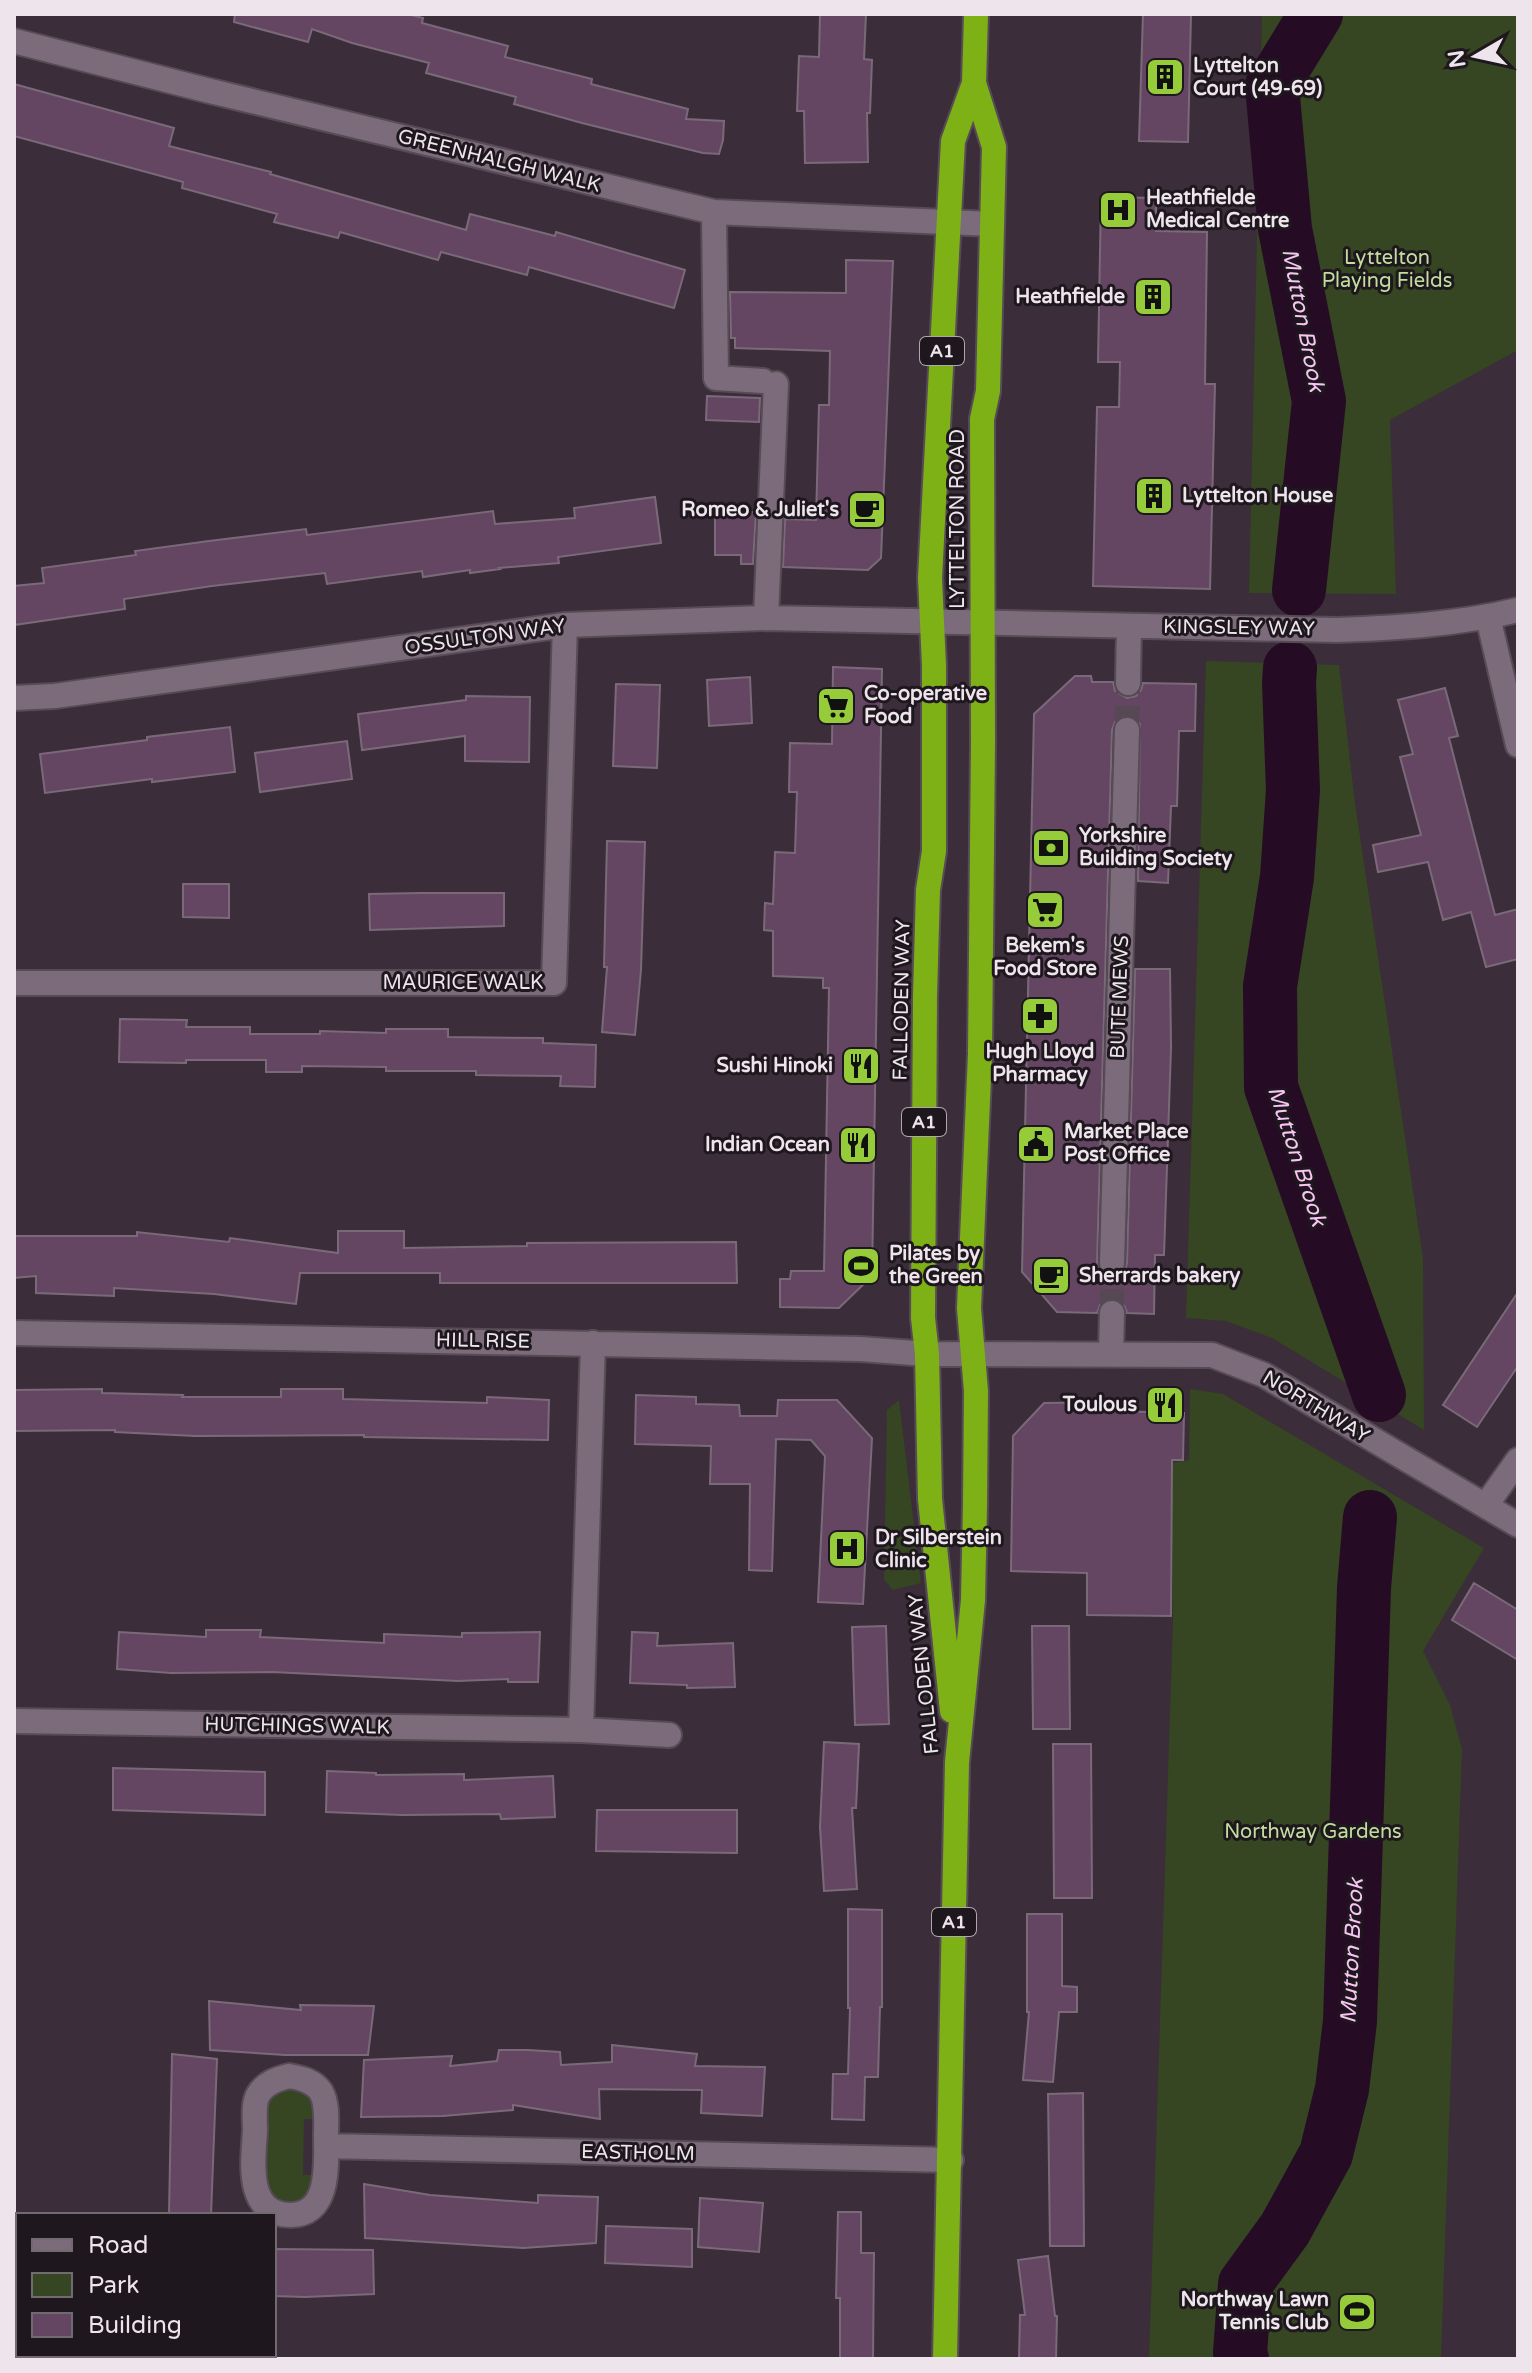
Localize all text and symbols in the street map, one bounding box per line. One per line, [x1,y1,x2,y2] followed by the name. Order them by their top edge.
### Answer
[1436,16,1516,96] north arrow
[1443,48,1471,70] text: N
[1193,54,1322,101] place label: Lyttelton Court (49-69)
[1144,56,1186,98] building icon: Lyttelton Court (49-69)
[395,124,603,198] street label: GREENHALGH WALK
[1146,186,1289,233] place label: Heathfielde Medical Centre
[1097,189,1139,231] hospital icon: Heathfielde Medical Centre
[1276,246,1330,396] water label: Mutton Brook
[1322,246,1452,293] park label: Lyttelton Playing Fields
[1132,276,1174,318] building icon: Heathfielde
[1015,285,1125,309] place label: Heathfielde
[920,337,964,365] road number: A1
[946,429,970,609] street label: LYTTELTON ROAD
[1133,475,1175,517] building icon: Lyttelton House
[1182,484,1333,508] place label: Lyttelton House
[846,489,888,531] cafe icon: Romeo & Juliet's
[681,498,839,522] place label: Romeo & Juliet's
[403,614,567,660] street label: OSSULTON WAY
[1163,615,1315,641] street label: KINGSLEY WAY
[864,682,987,729] place label: Co-operative Food
[815,685,857,727] supermarket icon: Co-operative Food
[1079,824,1232,871] place label: Yorkshire Building Society
[1030,827,1072,869] bank icon: Yorkshire Building Society
[1024,889,1066,931] supermarket icon: Bekem's Food Store
[889,919,915,1081] street label: FALLODEN WAY
[993,934,1097,981] place label: Bekem's Food Store
[1106,935,1134,1059] street label: BUTE MEWS
[383,971,543,995] street label: MAURICE WALK
[1019,995,1061,1037] pharmacy icon: Hugh Lloyd Pharmacy
[986,1040,1094,1087] place label: Hugh Lloyd Pharmacy
[840,1045,882,1087] restaurant icon: Sushi Hinoki
[717,1054,833,1078] place label: Sushi Hinoki
[1262,1083,1332,1231] water label: Mutton Brook
[902,1108,946,1136] road number: A1
[1064,1120,1189,1167] place label: Market Place Post Office
[1015,1123,1057,1165] public building icon: Market Place Post Office
[837,1124,879,1166] restaurant icon: Indian Ocean
[705,1133,830,1157] place label: Indian Ocean
[889,1242,983,1289] place label: Pilates by the Green
[840,1245,882,1287] sports icon: Pilates by the Green
[1030,1255,1072,1297] cafe icon: Sherrards bakery
[1079,1264,1241,1288] place label: Sherrards bakery
[436,1328,530,1354] street label: HILL RISE
[1258,1366,1374,1448] street label: NORTHWAY
[1144,1384,1186,1426] restaurant icon: Toulous
[1062,1393,1137,1417] place label: Toulous
[875,1526,1002,1573] place label: Dr Silberstein Clinic
[826,1528,868,1570] hospital icon: Dr Silberstein Clinic
[904,1592,944,1755] street label: FALLODEN WAY
[204,1712,390,1740] street label: HUTCHINGS WALK
[1224,1820,1402,1844] park label: Northway Gardens
[1335,1876,1369,2024] water label: Mutton Brook
[932,1908,976,1936] road number: A1
[581,2140,695,2166] street label: EASTHOLM
[16,2213,276,2357] legend
[88,2231,148,2260] text: Road
[88,2271,139,2300] text: Park
[1180,2288,1329,2335] place label: Northway Lawn Tennis Club
[1336,2291,1378,2333] sports icon: Northway Lawn Tennis Club
[88,2311,182,2340] text: Building

